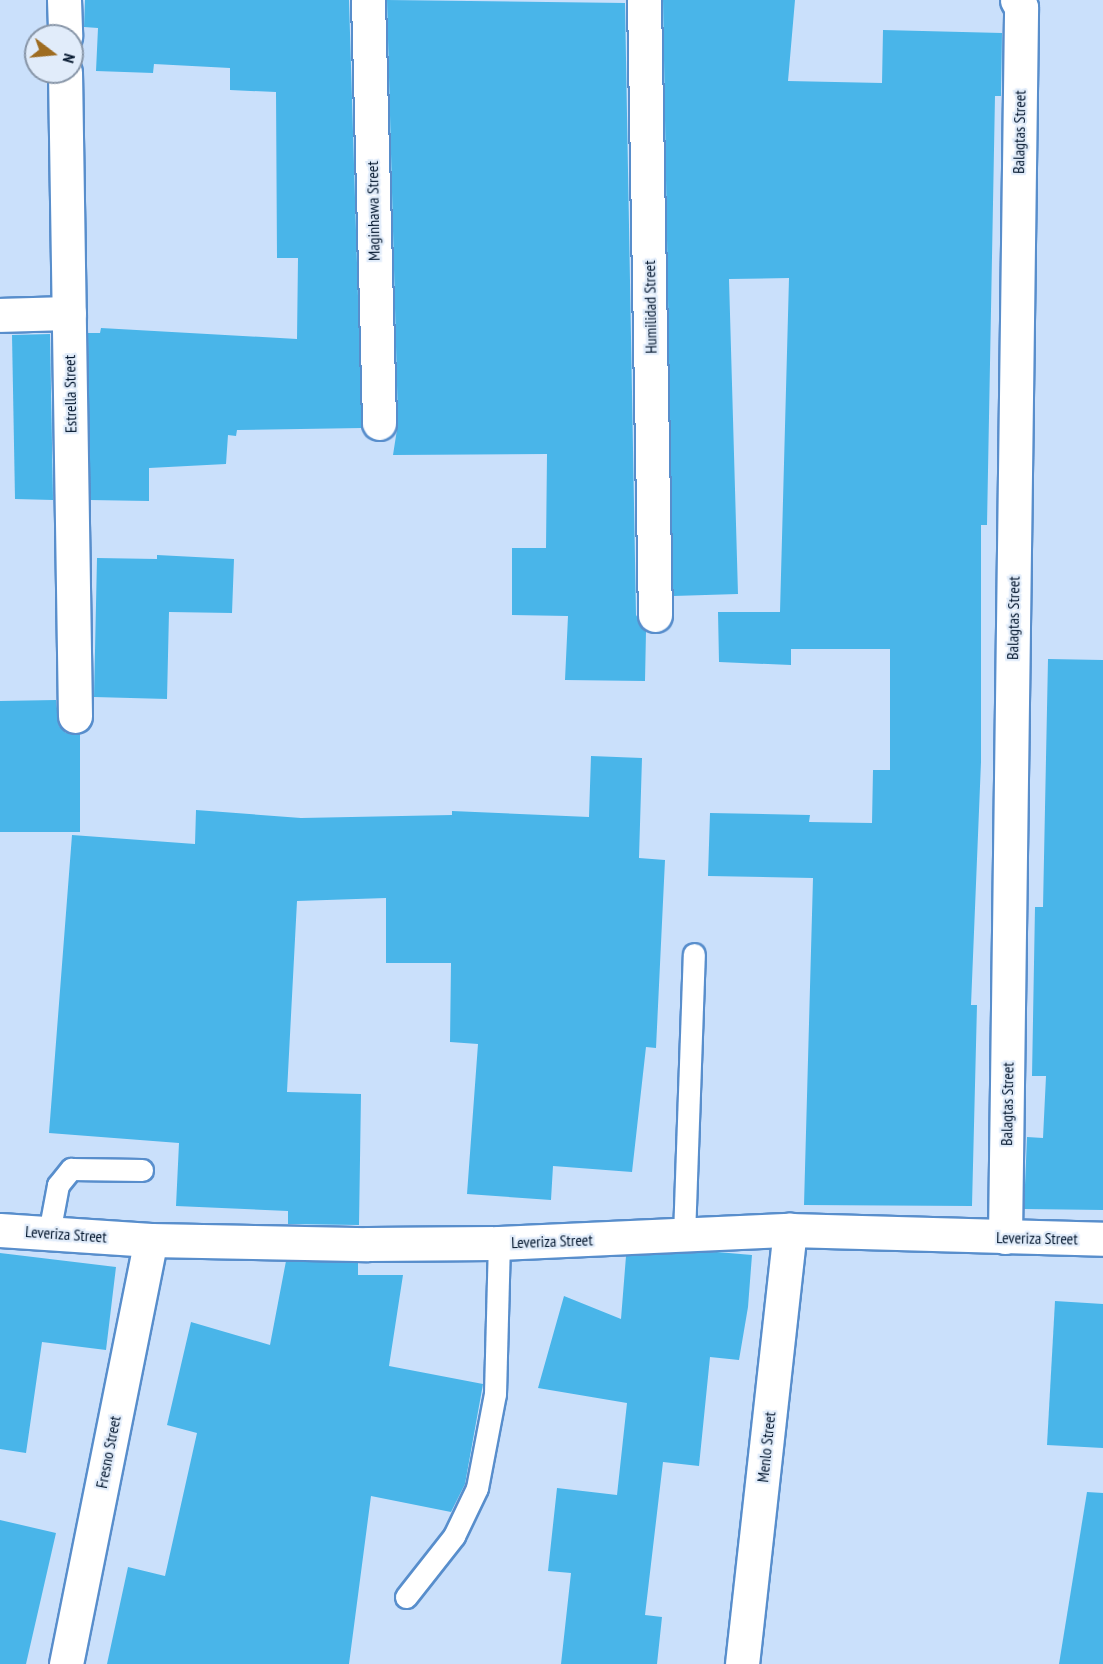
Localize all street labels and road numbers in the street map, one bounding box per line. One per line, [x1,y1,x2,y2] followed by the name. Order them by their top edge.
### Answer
[1009,90,1029,174] street label: Balagtas Street
[363,161,383,261] street label: Maginhawa Street
[640,260,660,354] street label: Humilidad Street
[60,355,80,433] street label: Estrella Street
[1003,576,1023,660] street label: Balagtas Street
[997,1062,1017,1146] street label: Balagtas Street
[25,1222,107,1246] street label: Leveriza Street
[996,1228,1078,1248] street label: Leveriza Street
[511,1230,593,1252] street label: Leveriza Street
[753,1411,779,1483] street label: Menlo Street
[92,1414,124,1490] street label: Fresno Street

